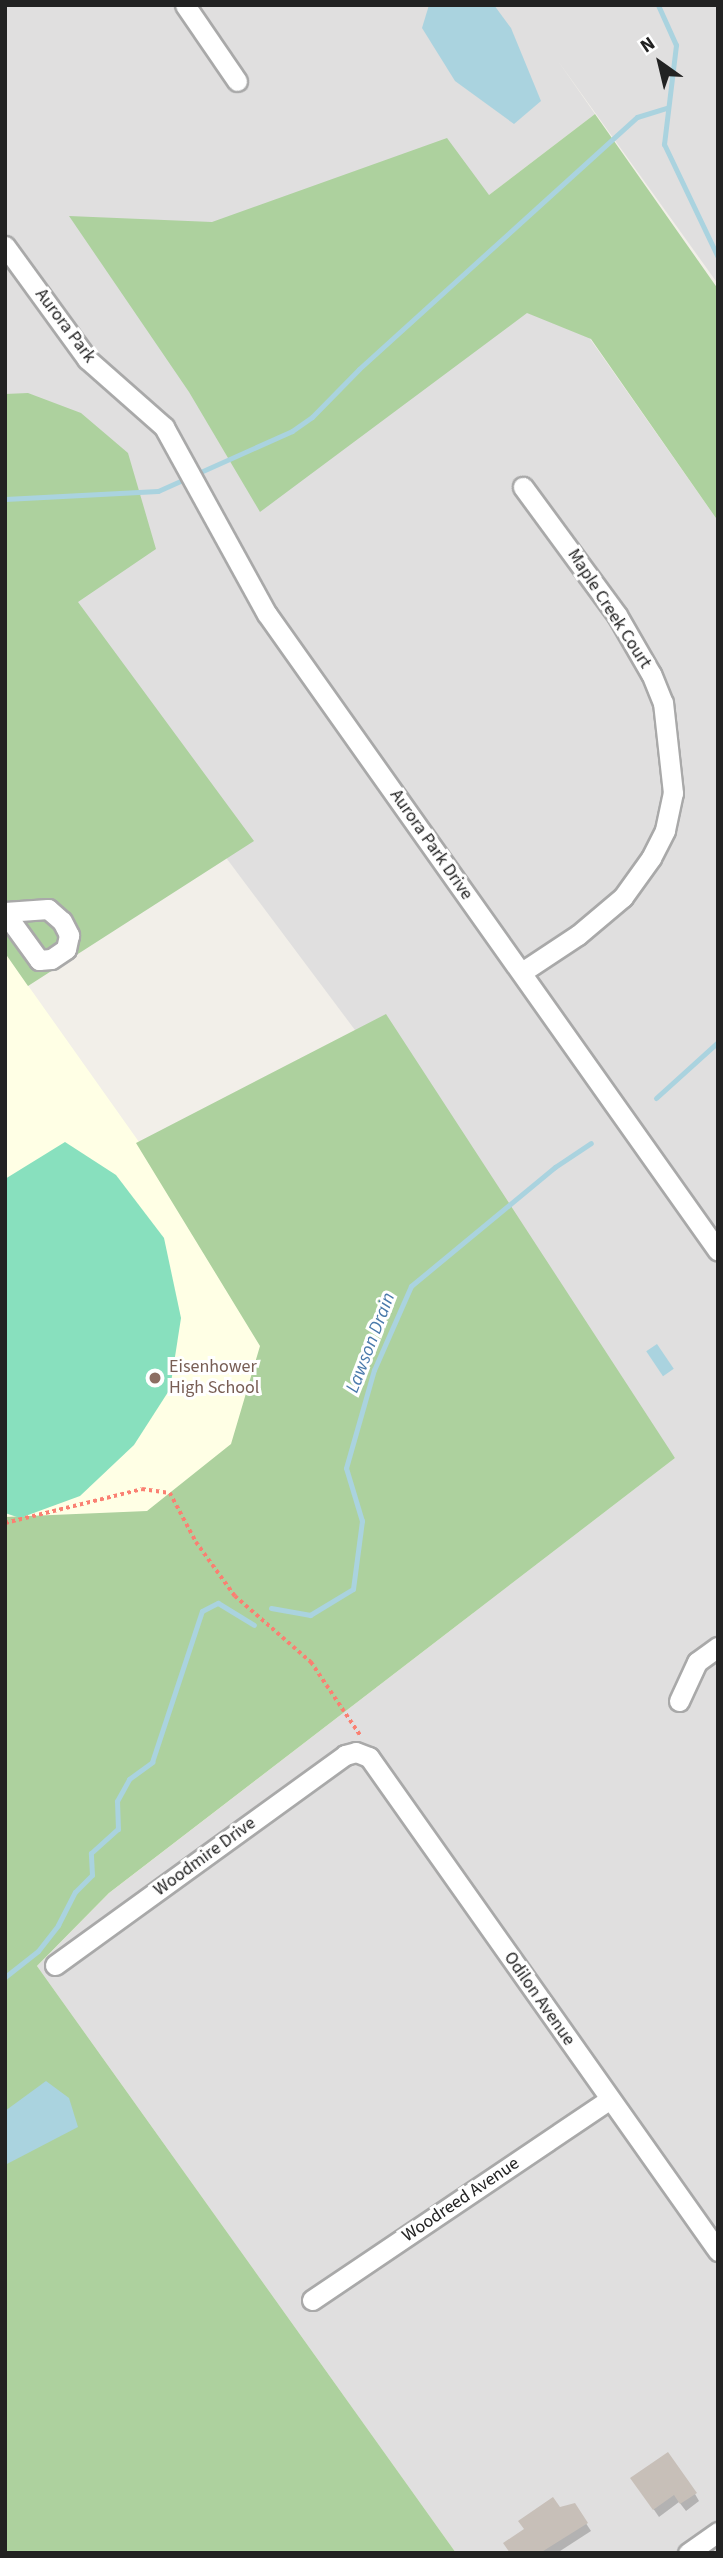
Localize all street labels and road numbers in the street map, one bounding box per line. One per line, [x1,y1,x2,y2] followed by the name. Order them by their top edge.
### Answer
[30,285,100,367] street label: Aurora Park
[562,545,656,673] street label: Maple Creek Court
[385,786,477,904] street label: Aurora Park Drive
[150,1813,260,1901] street label: Woodmire Drive
[499,1948,579,2050] street label: Odilon Avenue
[398,2153,524,2247] street label: Woodreed Avenue

